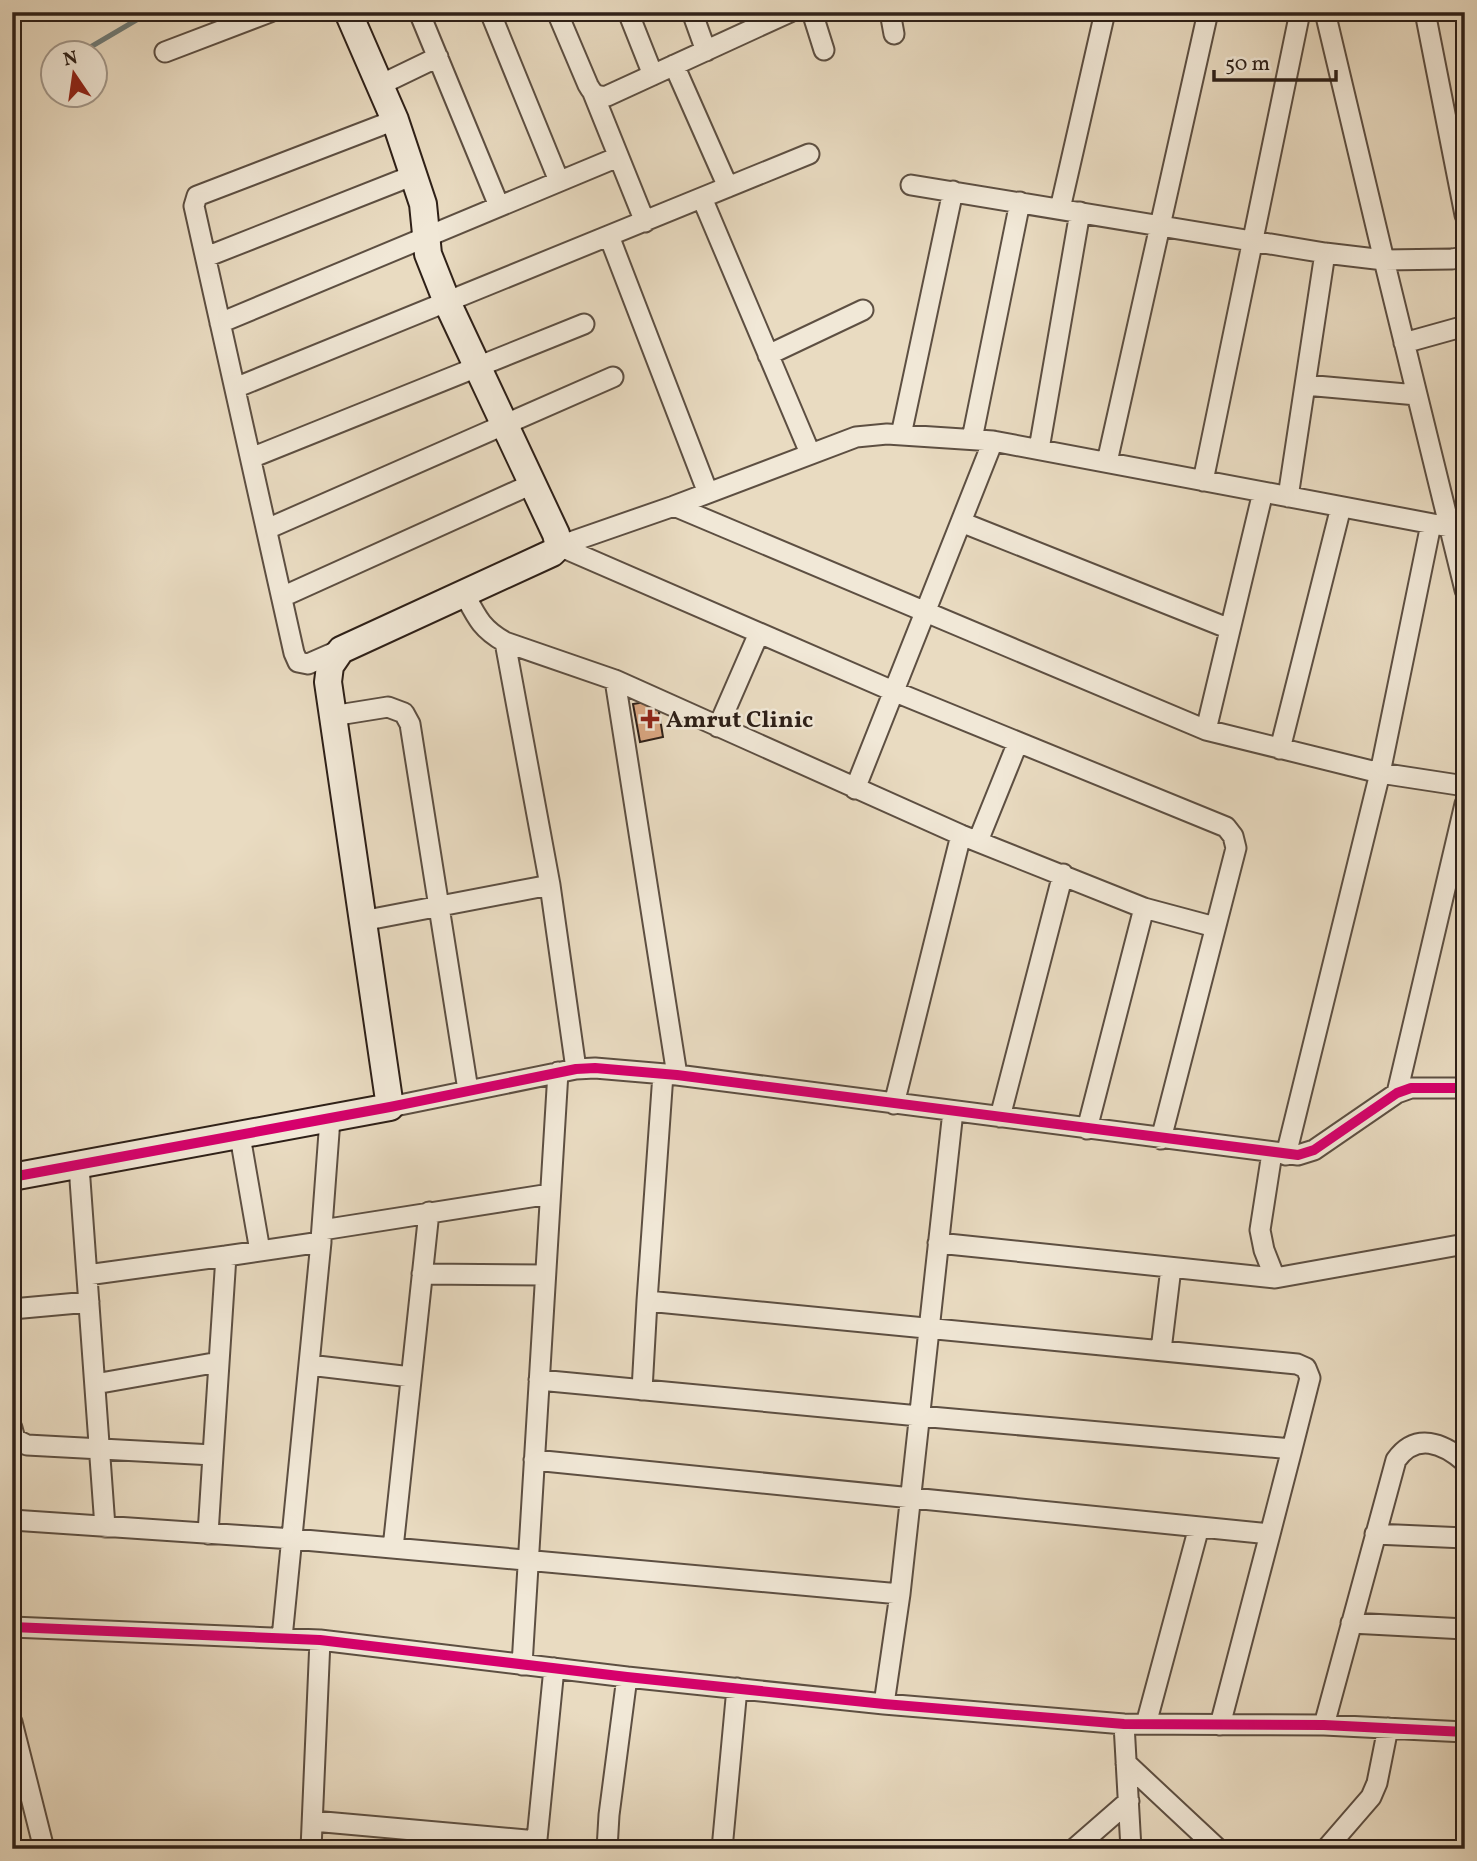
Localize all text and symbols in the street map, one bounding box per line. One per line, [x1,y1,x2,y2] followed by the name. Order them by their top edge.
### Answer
[38,38,108,108] north arrow
[1214,38,1337,82] scale bar
[61,45,80,74] text: N
[1225,50,1270,79] text: 50 m
[666,704,813,738] place label: Amrut Clinic
[640,709,660,729] marker: Amrut Clinic

